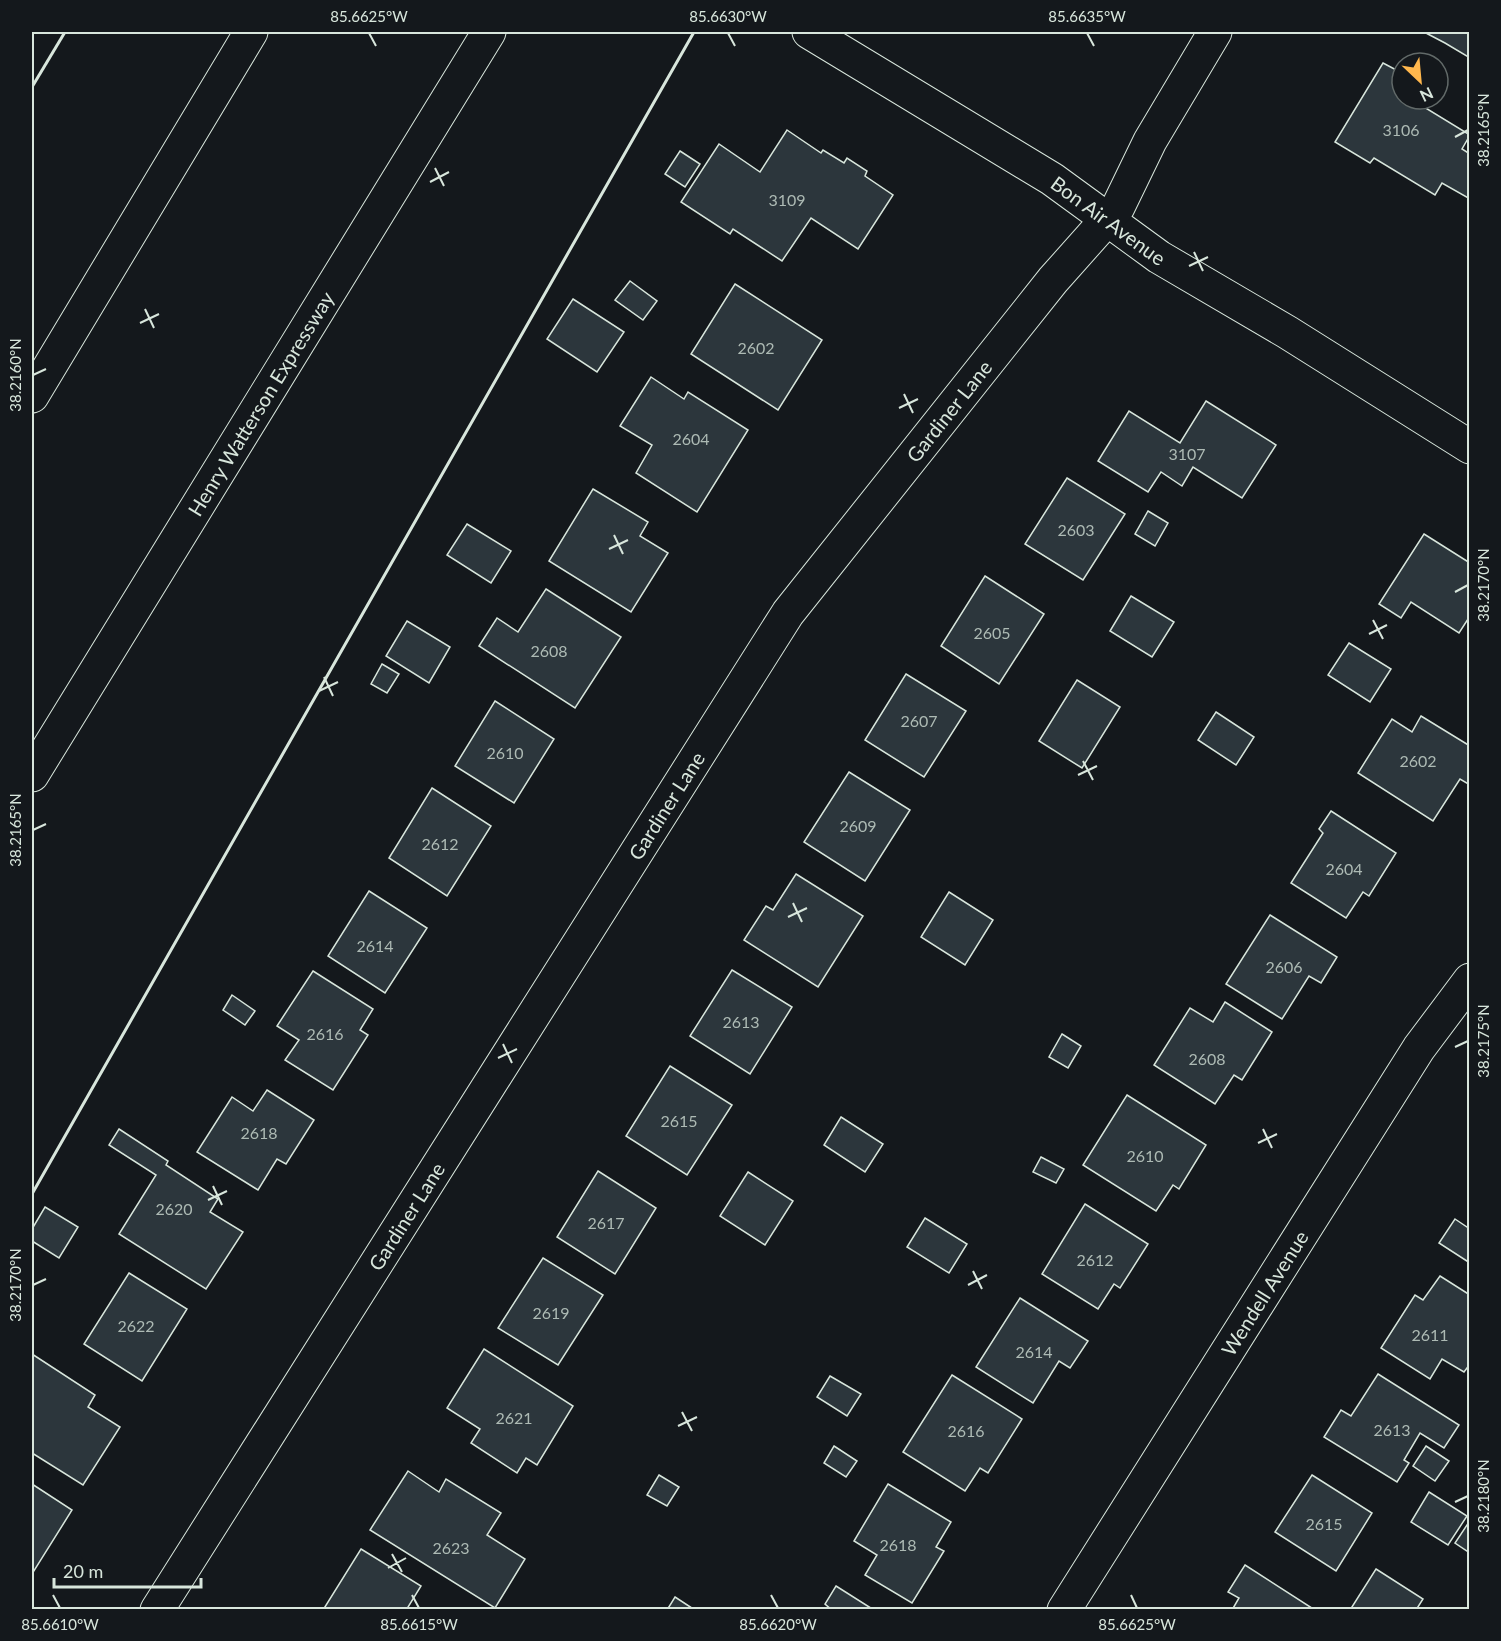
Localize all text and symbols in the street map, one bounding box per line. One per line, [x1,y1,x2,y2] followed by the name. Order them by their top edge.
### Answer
[330,7,408,25] text: 85.6625°W
[689,7,767,25] text: 85.6630°W
[1048,7,1126,25] text: 85.6635°W
[1390,51,1450,111] north arrow
[1417,84,1436,106] text: N
[1474,93,1492,167] text: 38.2165°N
[1382,120,1420,139] house number: 3106
[1047,171,1170,270] street label: Bon Air Avenue
[768,190,806,209] house number: 3109
[182,286,339,520] street label: Henry Watterson Expressway
[6,338,24,412] text: 38.2160°N
[737,338,775,357] house number: 2602
[901,355,996,467] street label: Gardiner Lane
[672,429,710,448] house number: 2604
[1168,444,1206,463] house number: 3107
[1057,520,1095,539] house number: 2603
[1474,548,1492,622] text: 38.2170°N
[973,623,1011,642] house number: 2605
[530,641,568,660] house number: 2608
[900,711,938,730] house number: 2607
[486,743,524,762] house number: 2610
[623,747,709,864] street label: Gardiner Lane
[1399,751,1437,770] house number: 2602
[6,793,24,867] text: 38.2165°N
[839,816,877,835] house number: 2609
[421,834,459,853] house number: 2612
[1325,859,1363,878] house number: 2604
[356,936,394,955] house number: 2614
[1265,957,1303,976] house number: 2606
[1474,1004,1492,1078] text: 38.2175°N
[722,1012,760,1031] house number: 2613
[306,1024,344,1043] house number: 2616
[1188,1049,1226,1068] house number: 2608
[660,1111,698,1130] house number: 2615
[240,1123,278,1142] house number: 2618
[1126,1146,1164,1165] house number: 2610
[363,1158,449,1275] street label: Gardiner Lane
[155,1199,193,1218] house number: 2620
[587,1213,625,1232] house number: 2617
[1216,1226,1313,1360] street label: Wendell Avenue
[6,1248,24,1322] text: 38.2170°N
[1076,1250,1114,1269] house number: 2612
[532,1303,570,1322] house number: 2619
[117,1316,155,1335] house number: 2622
[1411,1325,1449,1344] house number: 2611
[1015,1342,1053,1361] house number: 2614
[495,1408,533,1427] house number: 2621
[1373,1420,1411,1439] house number: 2613
[947,1421,985,1440] house number: 2616
[1474,1459,1492,1533] text: 38.2180°N
[1305,1514,1343,1533] house number: 2615
[879,1535,917,1554] house number: 2618
[432,1538,470,1557] house number: 2623
[54,1551,201,1589] scale bar
[63,1560,103,1582] text: 20 m
[21,1615,99,1633] text: 85.6610°W
[380,1615,458,1633] text: 85.6615°W
[739,1615,817,1633] text: 85.6620°W
[1098,1615,1176,1633] text: 85.6625°W

